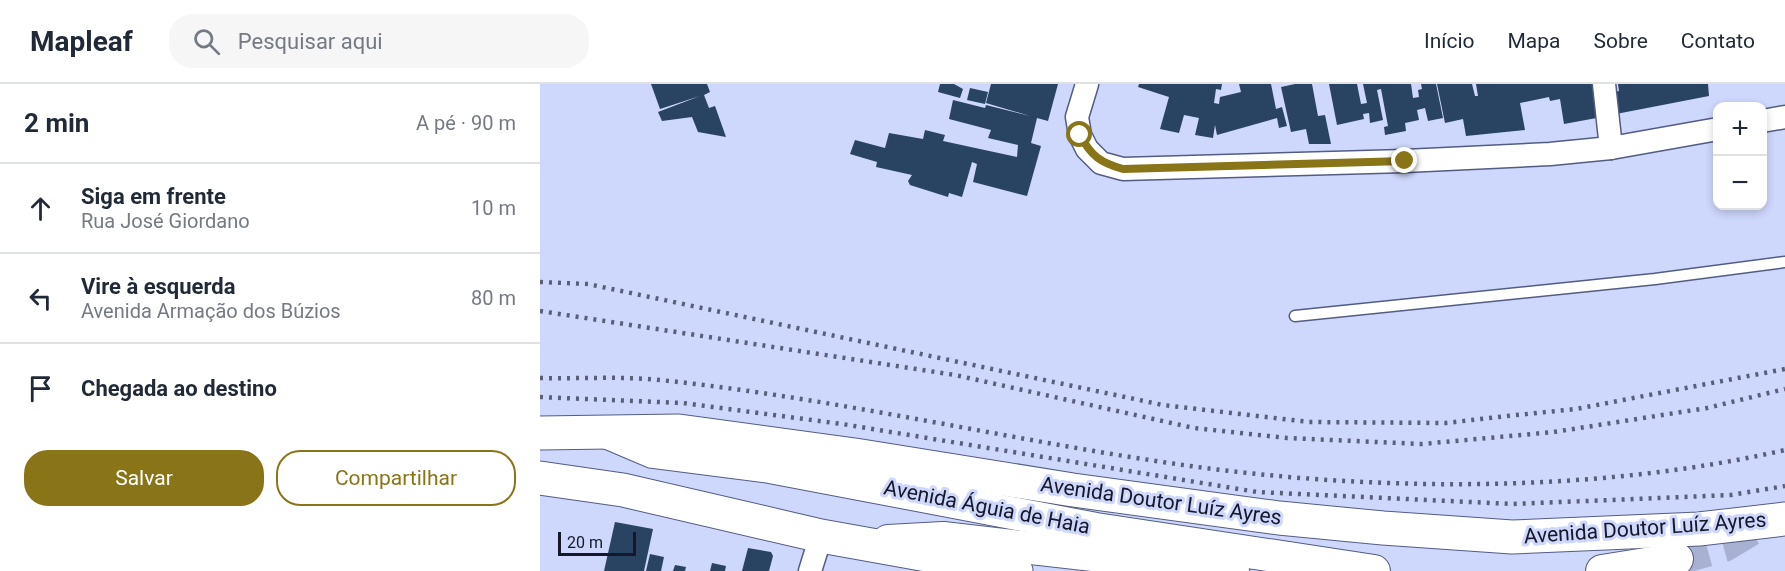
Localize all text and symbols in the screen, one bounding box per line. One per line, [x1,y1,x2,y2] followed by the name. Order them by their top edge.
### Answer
[169,14,589,68] search box
[30,25,133,58] text: Mapleaf
[190,25,223,58] icon: search
[238,29,383,54] text: Pesquisar aqui
[1424,29,1475,53] text: Início
[1508,29,1561,53] text: Mapa
[1594,29,1648,53] text: Sobre
[1681,29,1755,53] text: Contato
[1713,102,1767,210] map controls
[1713,102,1767,156] button: +
[24,108,89,138] text: 2 min
[416,111,516,135] text: A pé · 90 m
[1066,121,1092,147] route start
[1391,147,1417,173] route end
[1713,156,1767,210] button: −
[81,184,226,209] text: Siga em frente
[24,192,57,225] icon: ahead
[471,196,516,220] text: 10 m
[81,209,250,233] text: Rua José Giordano
[81,274,235,299] text: Vire à esquerda
[24,282,57,315] icon: left
[471,286,516,310] text: 80 m
[81,299,341,323] text: Avenida Armação dos Búzios
[24,372,57,405] icon: arrive
[81,376,277,401] text: Chegada ao destino
[24,450,264,506] button: Salvar
[276,450,516,506] button: Compartilhar
[1039,472,1283,530] street label: Avenida Doutor Luíz Ayres
[882,475,1092,539] street label: Avenida Águia de Haia
[1523,508,1767,548] street label: Avenida Doutor Luíz Ayres
[558,529,636,556] scale bar
[567,533,603,552] text: 20 m

